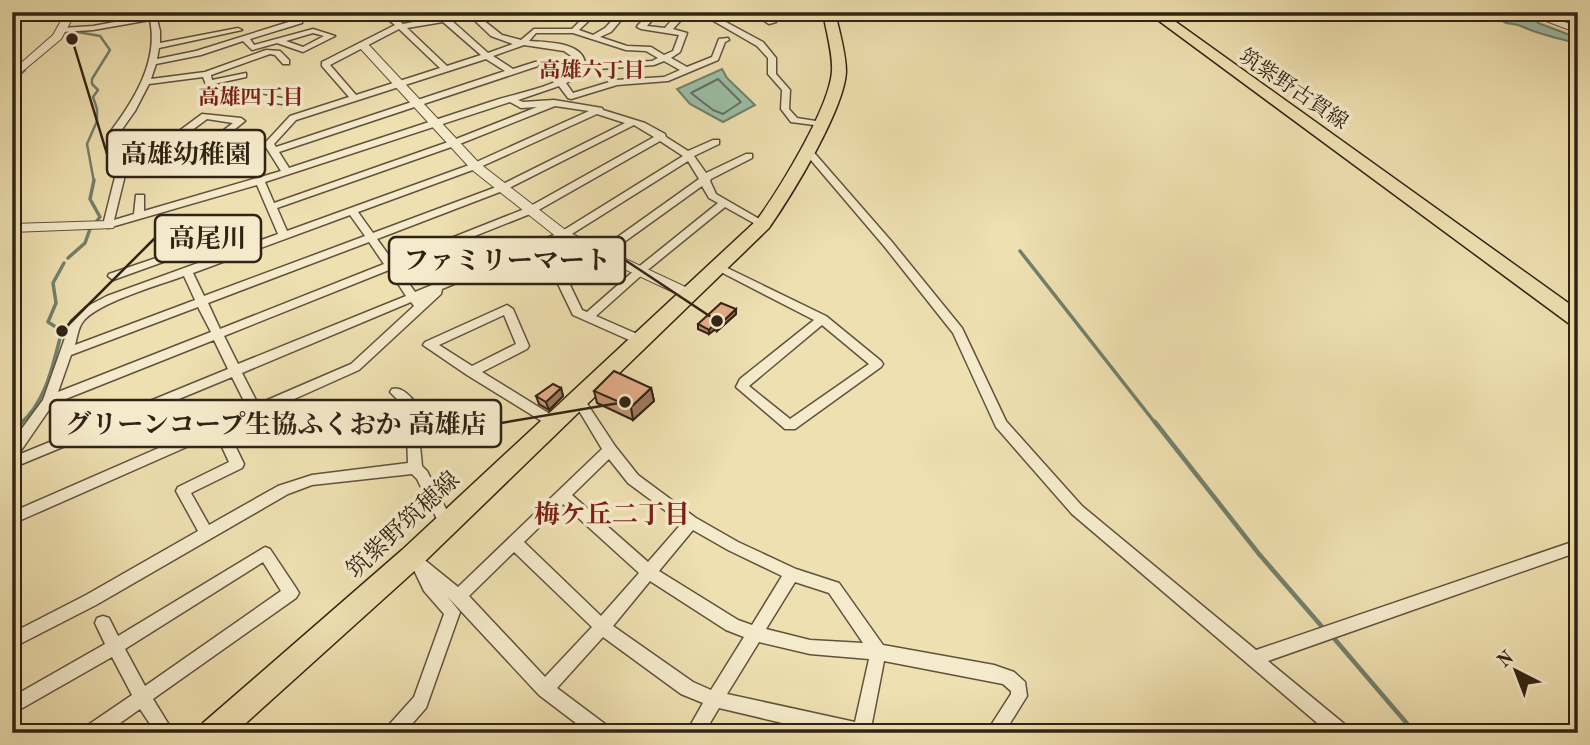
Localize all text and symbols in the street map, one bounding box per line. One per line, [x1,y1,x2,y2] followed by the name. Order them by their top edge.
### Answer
[1235,44,1352,134] street label: 筑紫野古賀線
[540,59,645,82] district label: 高雄六丁目
[199,86,304,109] district label: 高雄四丁目
[107,130,265,177] callout: 高雄幼稚園
[121,140,251,169] text: 高雄幼稚園
[155,215,261,262] callout: 高尾川
[169,224,247,253] text: 高尾川
[389,237,625,284] callout: ファミリーマート
[403,248,611,275] text: ファミリーマート
[50,400,501,447] callout: グリーンコープ生協ふくおか 高雄店
[65,410,487,439] text: グリーンコープ生協ふくおか 高雄店
[341,466,465,584] street label: 筑紫野筑穂線
[534,501,690,529] district label: 梅ケ丘二丁目
[1482,636,1552,706] north arrow
[1495,648,1518,672] text: N

